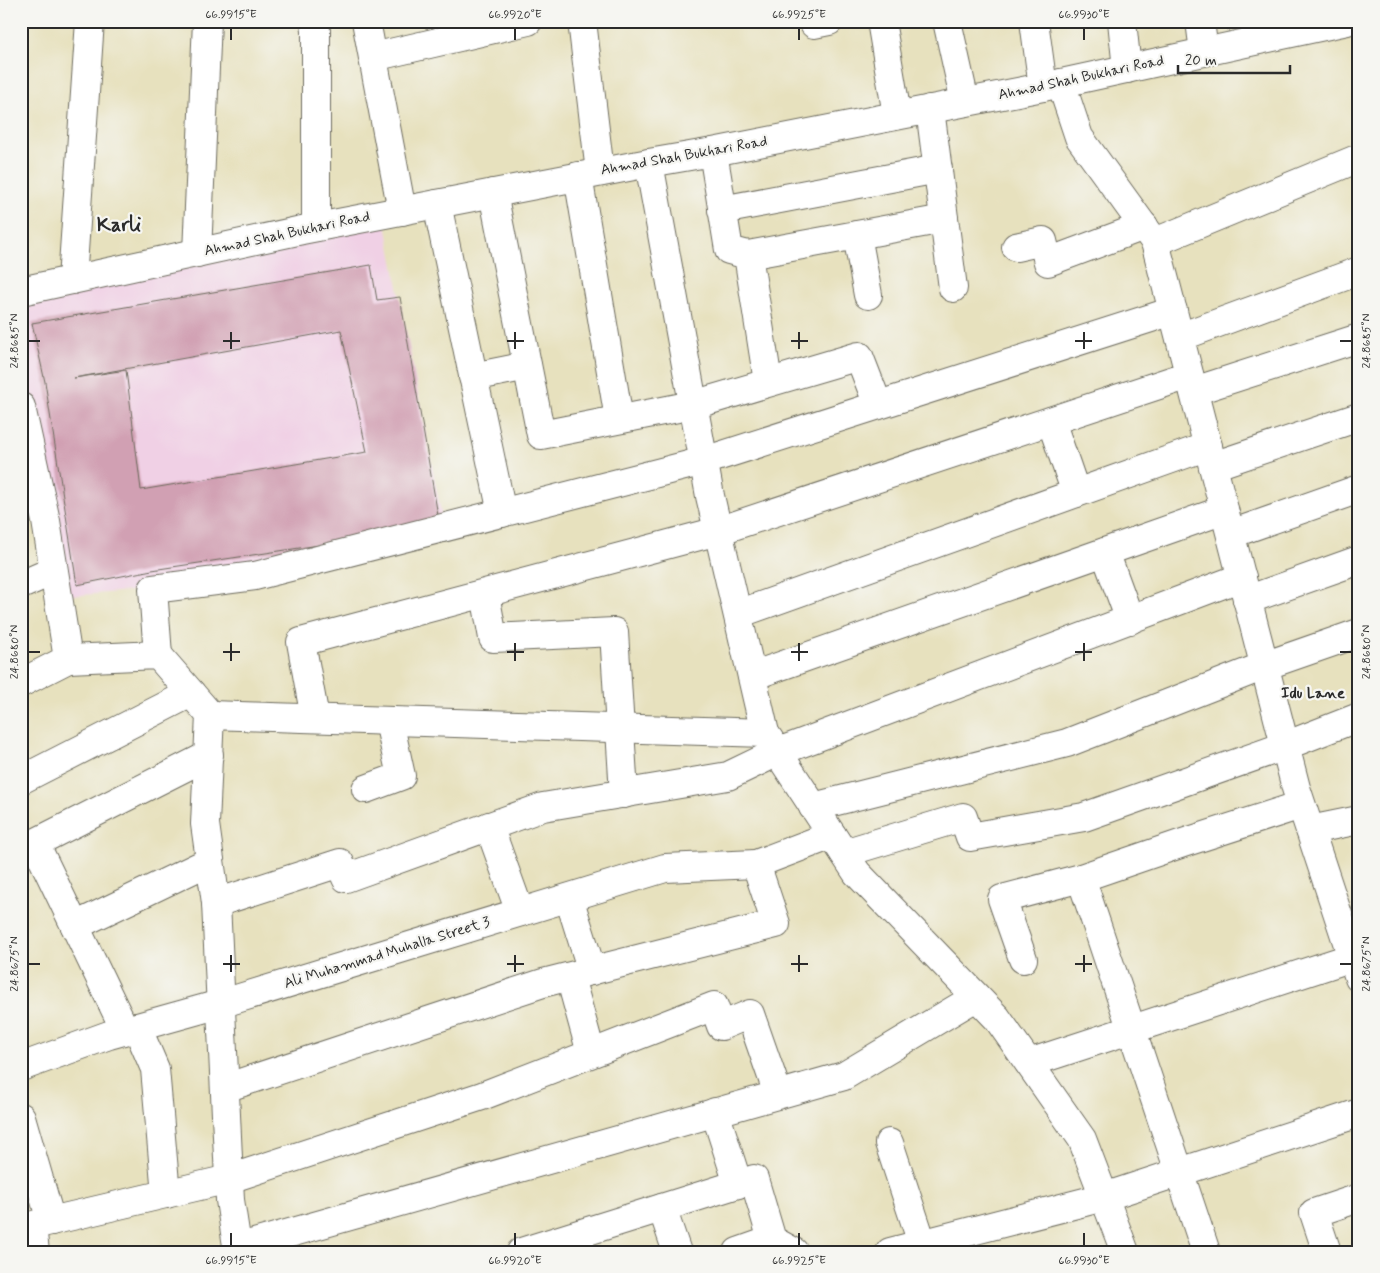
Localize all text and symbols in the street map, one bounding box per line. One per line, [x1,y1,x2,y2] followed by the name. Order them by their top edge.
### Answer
[205,7,257,23] text: 66.9915°E
[488,7,542,23] text: 66.9920°E
[772,7,826,23] text: 66.9925°E
[1058,7,1110,23] text: 66.9930°E
[1178,42,1290,74] scale bar
[996,51,1166,105] street label: Ahmad Shah Bukhari Road
[1185,51,1217,71] text: 20 m
[599,131,769,181] street label: Ahmad Shah Bukhari Road
[202,207,372,261] street label: Ahmad Shah Bukhari Road
[97,212,141,239] district label: Karli
[7,313,23,369] text: 24.8685°N
[1359,313,1375,369] text: 24.8685°N
[7,625,23,679] text: 24.8680°N
[1359,625,1375,679] text: 24.8680°N
[1281,683,1345,704] district label: Idu Lane
[282,912,493,994] street label: Ali Muhammad Muhalla Street 3
[7,936,23,992] text: 24.8675°N
[1359,936,1375,992] text: 24.8675°N
[205,1253,257,1269] text: 66.9915°E
[488,1253,542,1269] text: 66.9920°E
[772,1253,826,1269] text: 66.9925°E
[1058,1253,1110,1269] text: 66.9930°E

